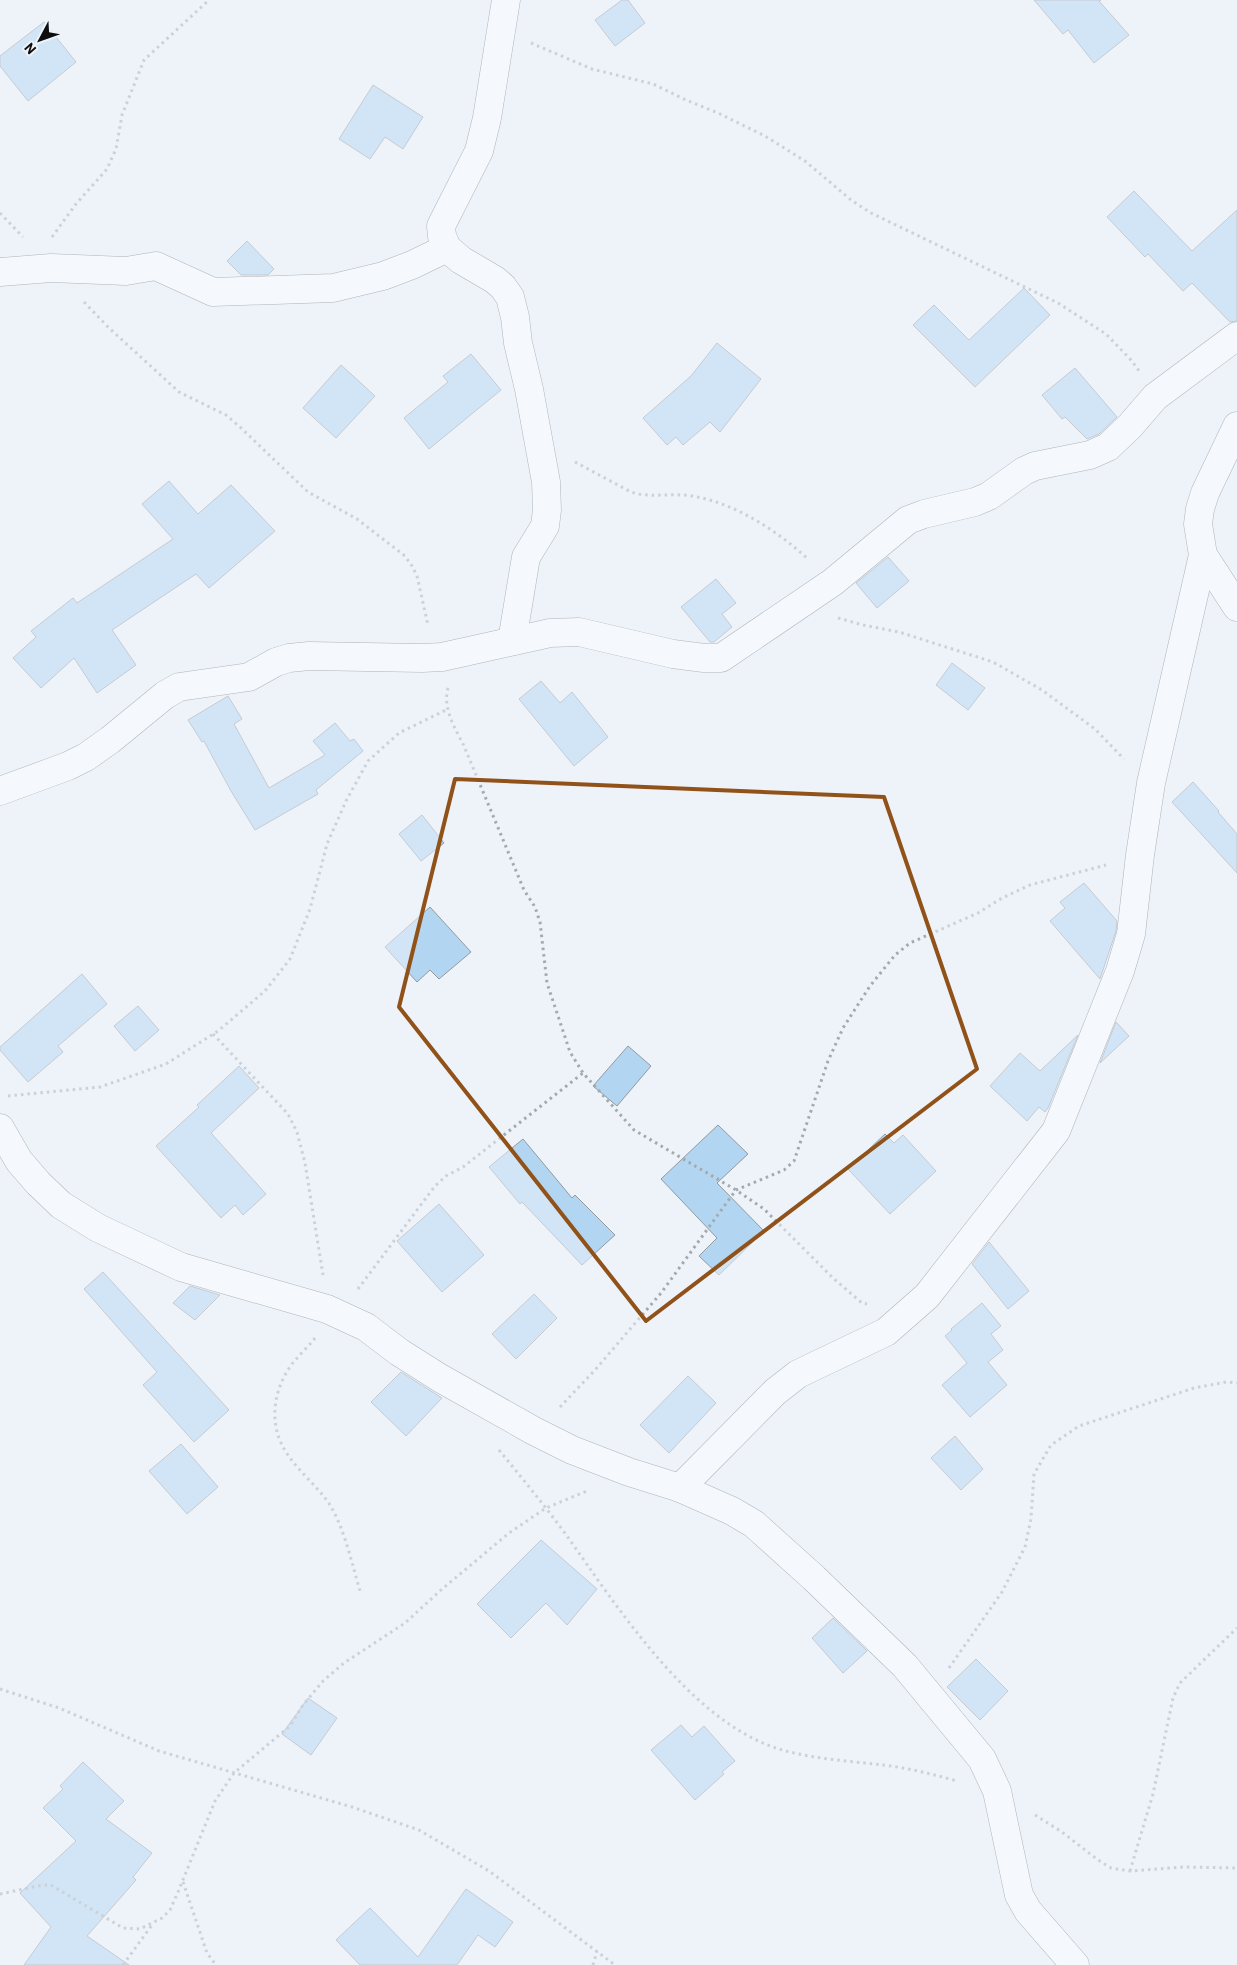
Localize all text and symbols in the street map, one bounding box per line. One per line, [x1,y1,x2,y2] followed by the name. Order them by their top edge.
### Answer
[15,15,65,65] north arrow
[20,40,39,58] text: N

